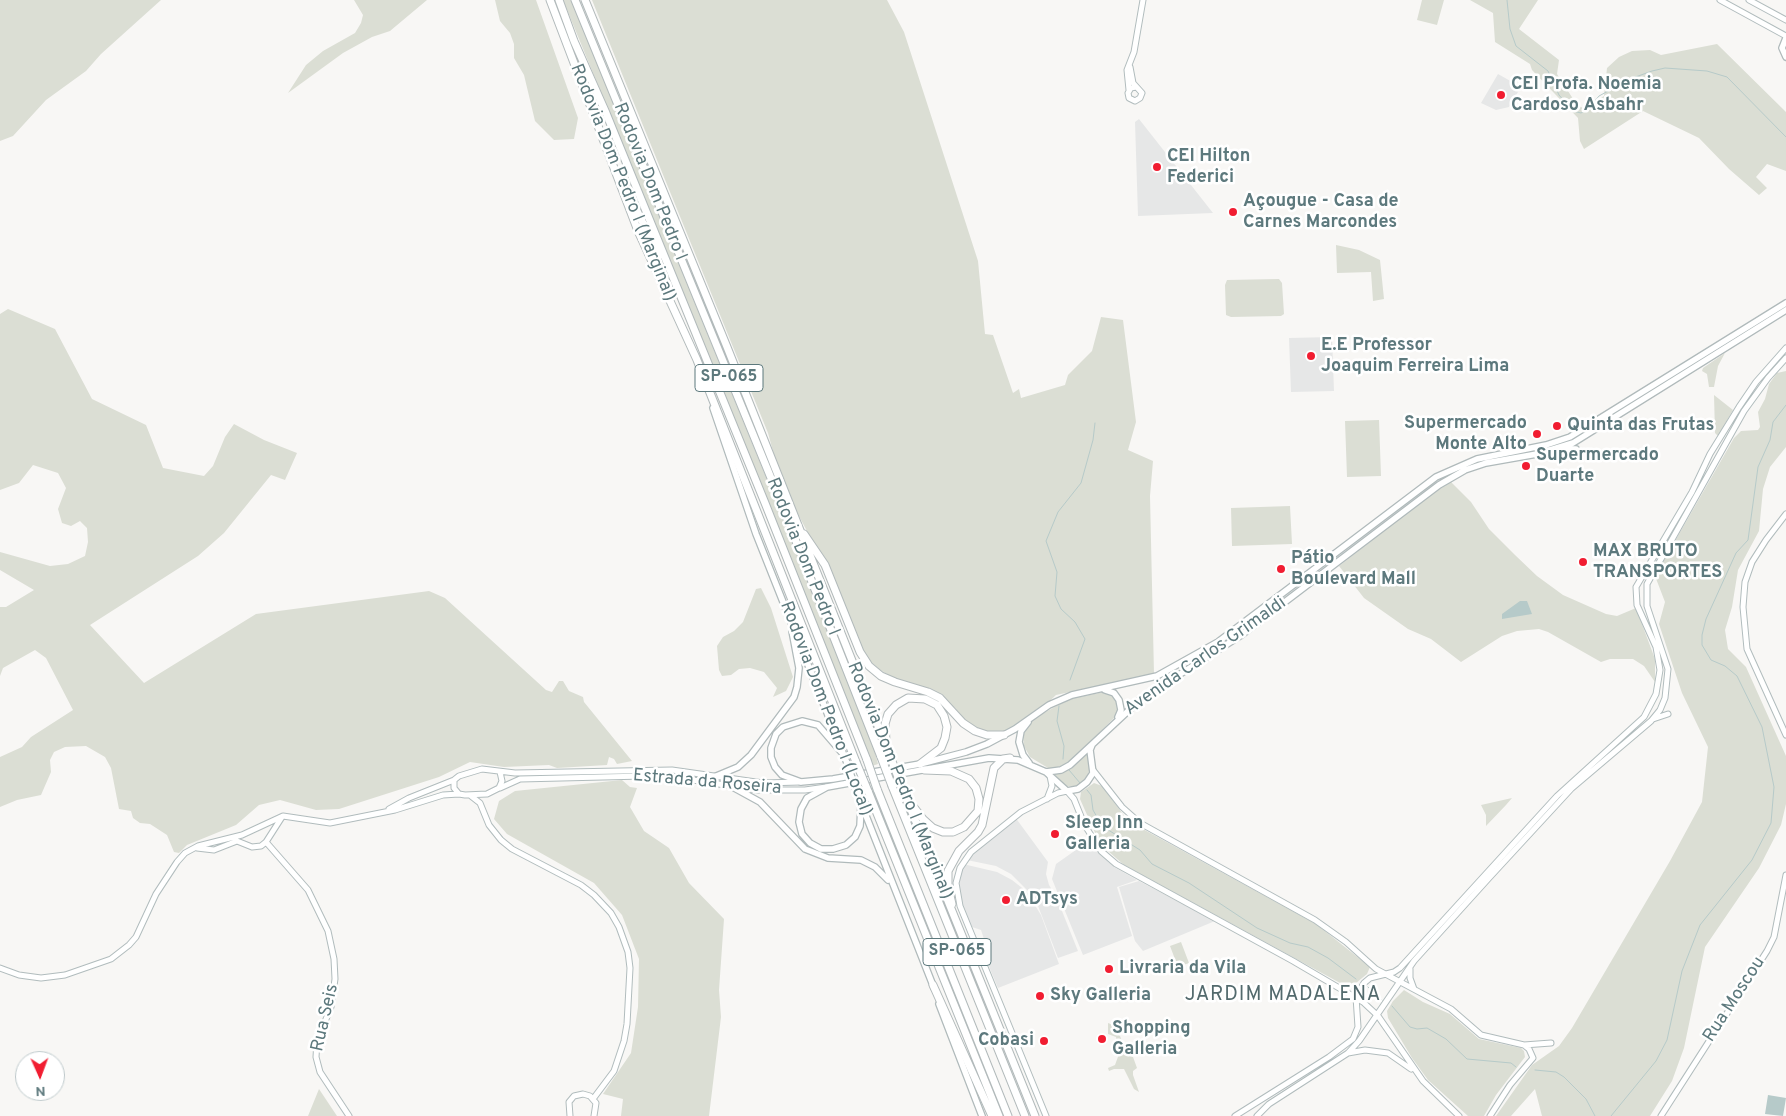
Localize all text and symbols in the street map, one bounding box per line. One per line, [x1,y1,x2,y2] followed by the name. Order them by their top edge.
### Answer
[564,61,680,305] street label: Rodovia Dom Pedro I (Marginal)
[1511,74,1662,116] place label: CEI Profa. Noemia Cardoso Asbahr
[1495,89,1507,101] marker: CEI Profa. Noemia Cardoso Asbahr
[607,100,691,264] street label: Rodovia Dom Pedro I
[1167,146,1250,188] place label: CEI Hilton Federici
[1151,161,1163,173] marker: CEI Hilton Federici
[1243,191,1399,233] place label: Açougue - Casa de Carnes Marcondes
[1227,206,1239,218] marker: Açougue - Casa de Carnes Marcondes
[1321,335,1509,378] place label: E.E Professor Joaquim Ferreira Lima
[1305,350,1317,362] marker: E.E Professor Joaquim Ferreira Lima
[695,364,763,392] road number: SP-065
[1404,413,1527,456] place label: Supermercado Monte Alto
[1567,415,1714,437] place label: Quinta das Frutas
[1551,420,1563,432] marker: Quinta das Frutas
[1531,428,1543,440] marker: Supermercado Monte Alto
[1536,445,1659,488] place label: Supermercado Duarte
[1520,460,1532,472] marker: Supermercado Duarte
[760,475,844,639] street label: Rodovia Dom Pedro I
[1593,541,1722,584] place label: MAX BRUTO TRANSPORTES
[1291,548,1416,590] place label: Pátio Boulevard Mall
[1577,556,1589,568] marker: MAX BRUTO TRANSPORTES
[1275,563,1287,575] marker: Pátio Boulevard Mall
[1121,593,1291,721] street label: Avenida Carlos Grimaldi
[774,599,876,819] street label: Rodovia Dom Pedro I (Local)
[841,659,957,903] street label: Rodovia Dom Pedro I (Marginal)
[632,766,782,800] street label: Estrada da Roseira
[1065,813,1143,856] place label: Sleep Inn Galleria
[1049,828,1061,840] marker: Sleep Inn Galleria
[1016,889,1078,911] place label: ADTsys
[1000,894,1012,906] marker: ADTsys
[923,939,991,966] road number: SP-065
[1699,953,1771,1047] street label: Rua Moscou
[1119,958,1246,980] place label: Livraria da Vila
[1103,963,1115,975] marker: Livraria da Vila
[308,982,344,1054] street label: Rua Seis
[1183,984,1383,1008] district label: JARDIM MADALENA
[1050,985,1151,1007] place label: Sky Galleria
[1034,990,1046,1002] marker: Sky Galleria
[1112,1018,1191,1060] place label: Shopping Galleria
[978,1030,1034,1052] place label: Cobasi
[1096,1033,1108,1045] marker: Shopping Galleria
[1038,1035,1050,1047] marker: Cobasi
[15,1051,65,1101] north arrow
[35,1082,46,1099] text: N

